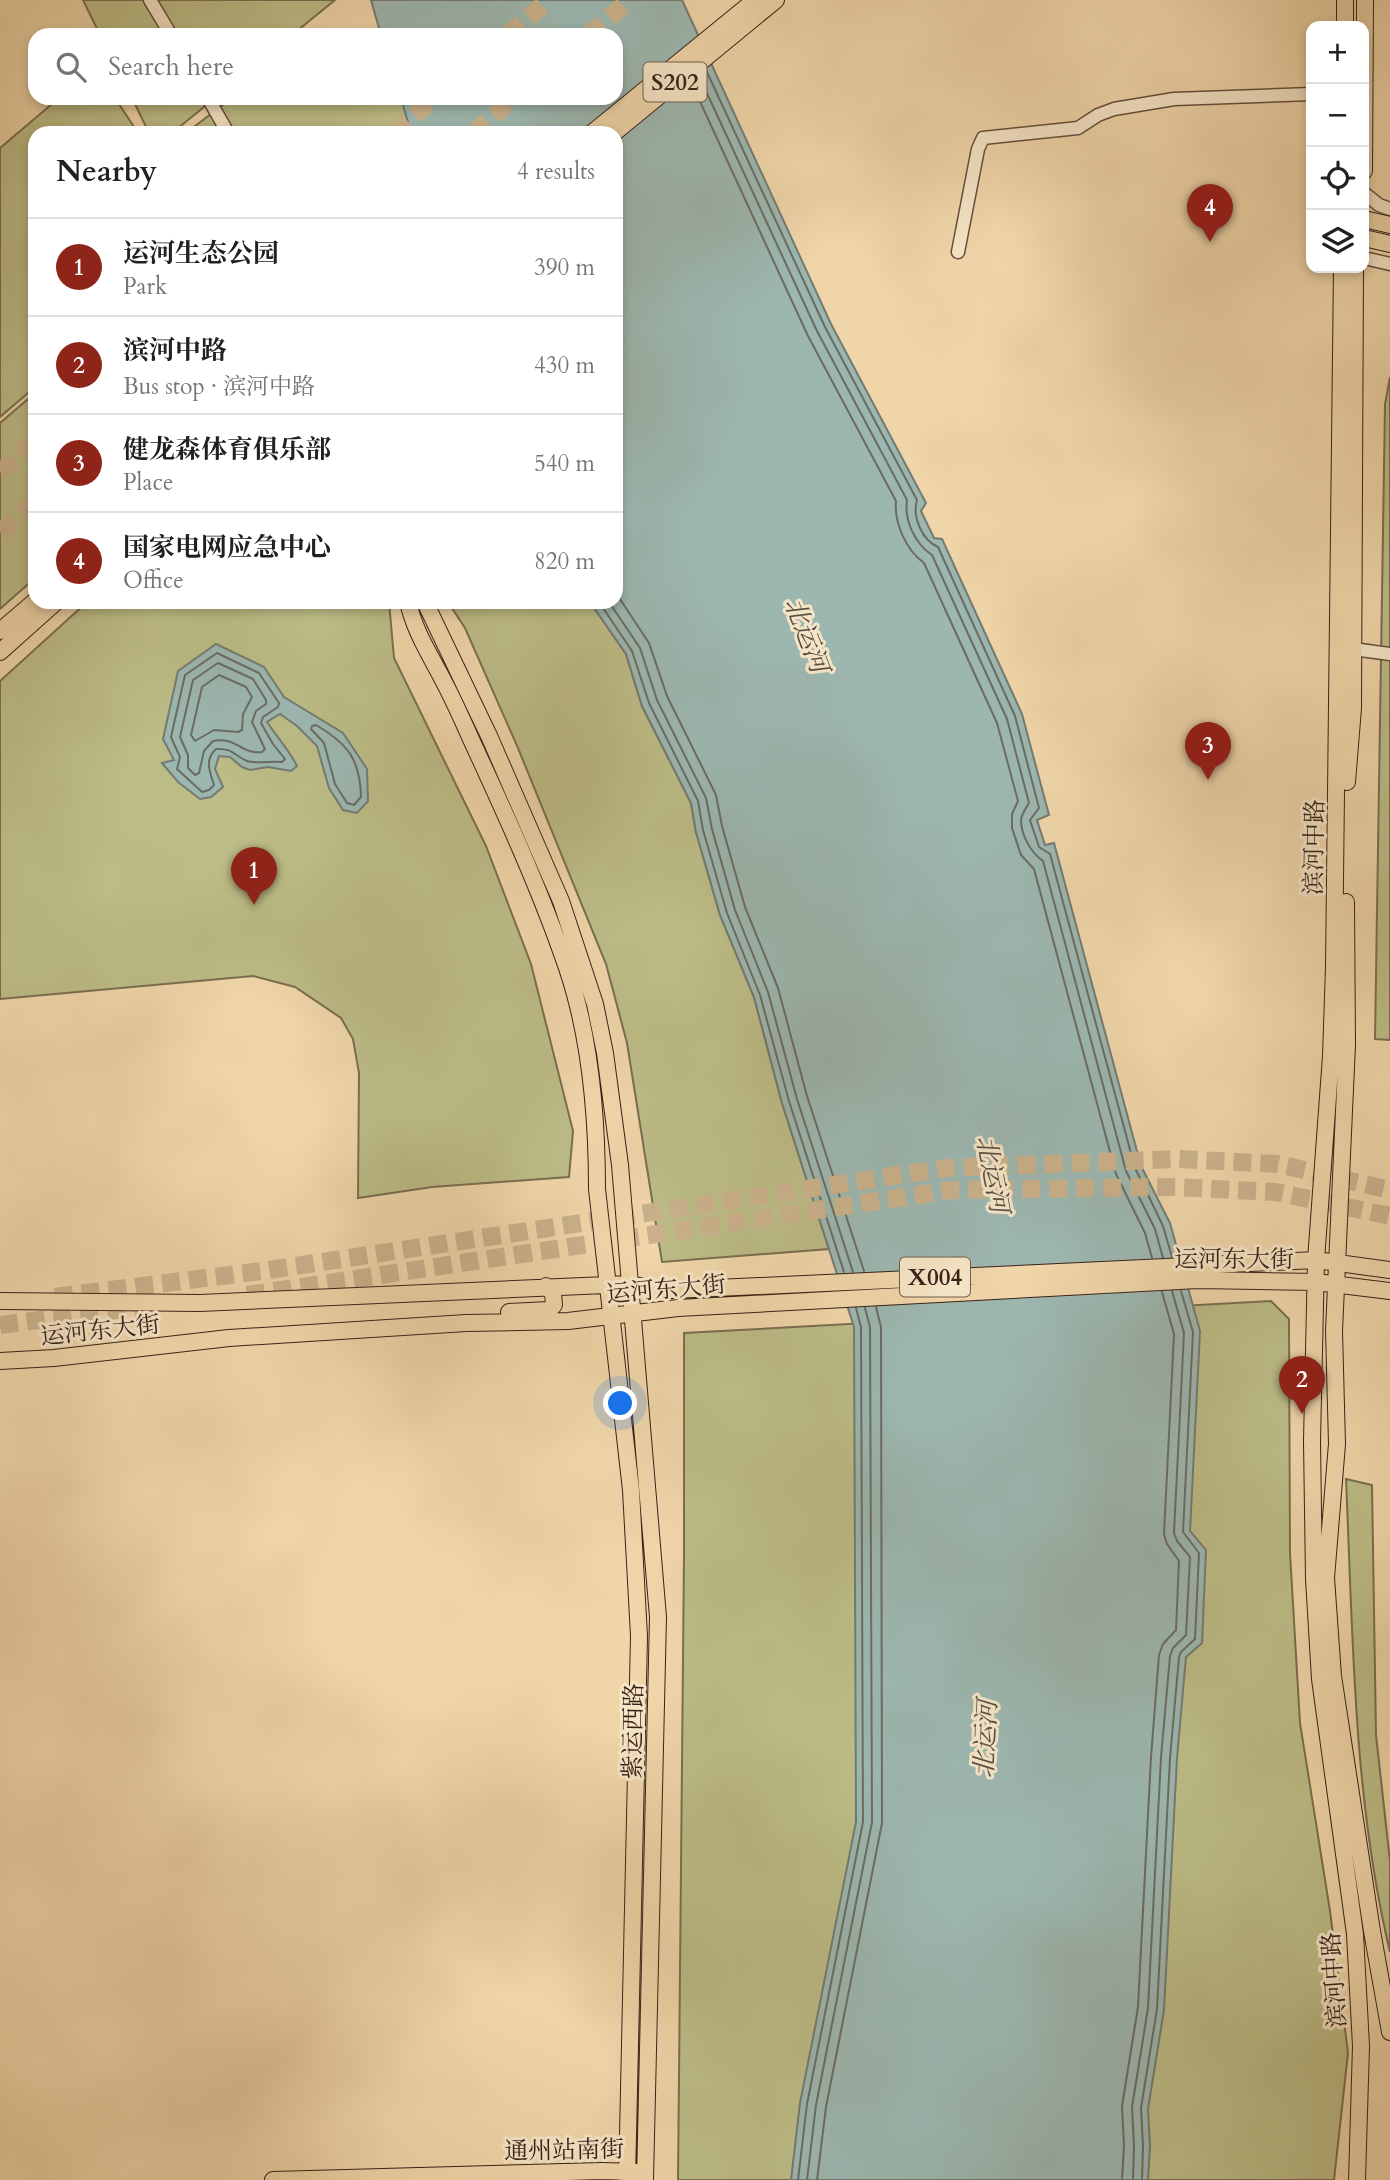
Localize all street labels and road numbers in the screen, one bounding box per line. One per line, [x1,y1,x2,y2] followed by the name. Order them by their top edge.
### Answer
[644,62,706,102] road number: S202
[1297,799,1332,895] street label: 滨河中路
[1174,1243,1294,1276] street label: 运河东大街
[900,1258,970,1296] road number: X004
[605,1268,727,1311] street label: 运河东大街
[39,1308,161,1353] street label: 运河东大街
[616,1683,651,1779] street label: 紫运西路
[1315,1931,1354,2029] street label: 滨河中路
[504,2133,624,2168] street label: 通州站南街

